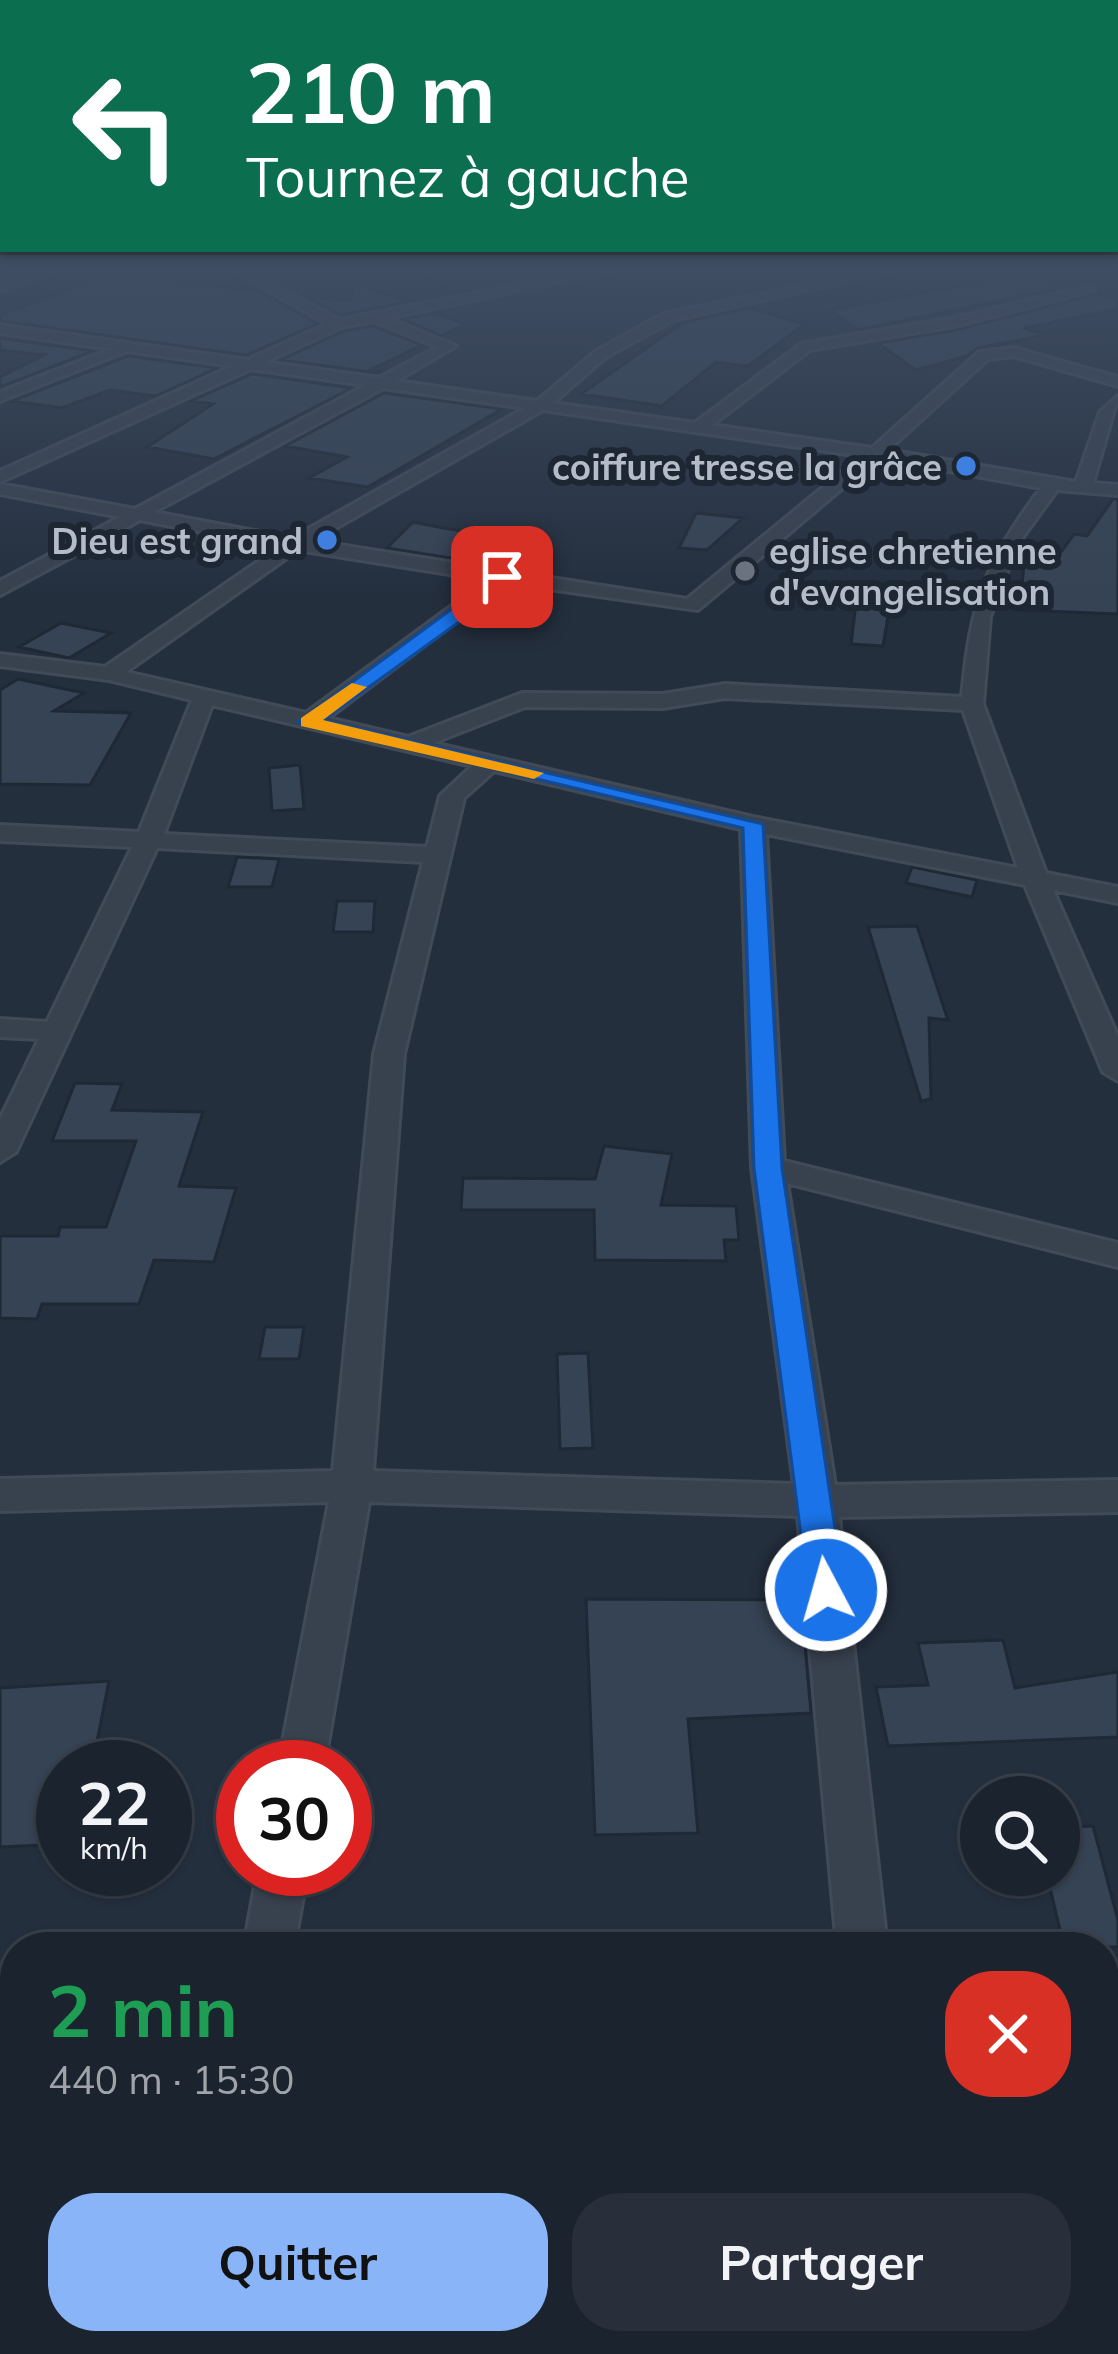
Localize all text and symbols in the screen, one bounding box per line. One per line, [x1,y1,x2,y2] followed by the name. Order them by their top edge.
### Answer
[246,39,496,144] text: 210 m
[48,48,204,204] icon: left
[246,143,689,211] text: Tournez à gauche
[552,444,942,489] place label: coiffure tresse la grâce
[953,453,979,479] marker: coiffure tresse la grâce
[51,518,303,563] place label: Dieu est grand
[451,526,553,628] pin
[314,527,340,553] marker: Dieu est grand
[769,528,1057,614] place label: eglise chretienne d'evangelisation
[469,544,535,610] icon: arrive
[732,558,758,584] marker: eglise chretienne d'evangelisation
[763,1527,889,1653] position arrow
[216,1740,372,1896] speed limit sign: 30
[78,1765,150,1840] text: 22
[960,1776,1080,1896] map controls
[960,1776,1080,1896] button: search
[80,1829,148,1867] text: km/h
[48,1965,238,2055] text: 2 min
[945,1971,1071,2097] button: close
[48,2055,294,2104] text: 440 m · 15:30
[48,2193,548,2331] button: Quitter
[572,2193,1071,2331] button: Partager

